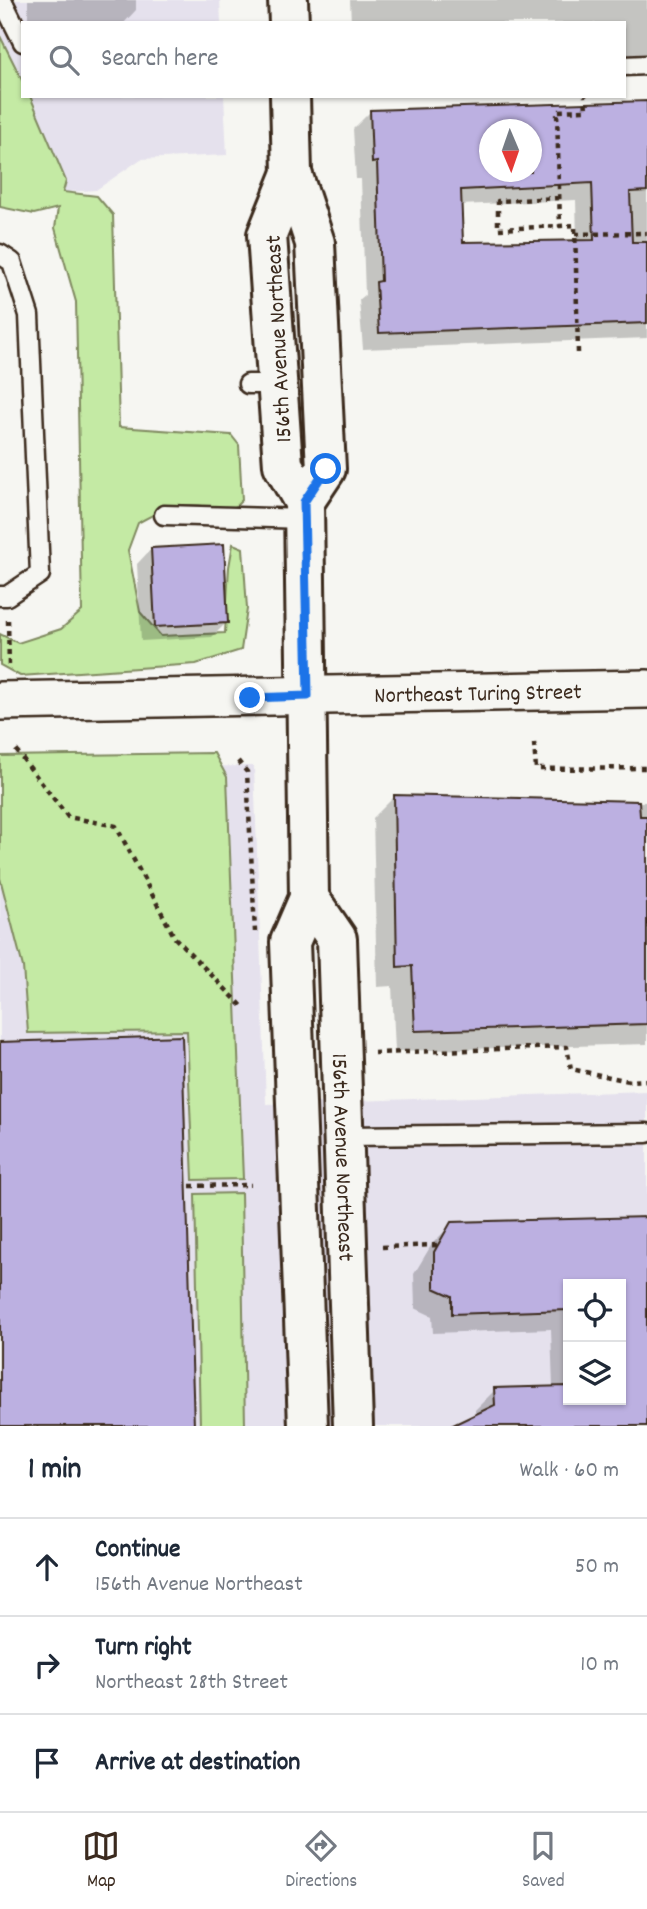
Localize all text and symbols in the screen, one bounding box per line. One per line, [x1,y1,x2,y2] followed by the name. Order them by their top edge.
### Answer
[21,21,626,98] search box
[45,41,83,79] icon: search
[101,41,219,78] text: Search here
[479,119,542,182] north arrow
[259,234,302,443] street label: 156th Avenue Northeast
[310,453,341,484] route start
[374,677,582,714] street label: Northeast Turing Street
[234,682,265,713] route end
[321,1053,361,1262] street label: 156th Avenue Northeast
[563,1279,626,1405] map controls
[563,1279,626,1342] button: locate
[563,1342,626,1405] button: layers
[28,1450,81,1493] text: 1 min
[519,1455,619,1488] text: Walk · 60 m
[95,1532,180,1569] text: Continue
[28,1548,66,1586] icon: ahead
[575,1551,619,1584] text: 50 m
[95,1569,303,1602] text: 156th Avenue Northeast
[95,1630,192,1667] text: Turn right
[28,1646,66,1684] icon: right
[580,1649,619,1682] text: 10 m
[95,1667,288,1700] text: Northeast 28th Street
[28,1744,66,1782] icon: arrive
[95,1745,300,1782] text: Arrive at destination
[82,1827,120,1896] tab: Map
[285,1827,357,1896] tab: Directions
[522,1827,565,1896] tab: Saved

